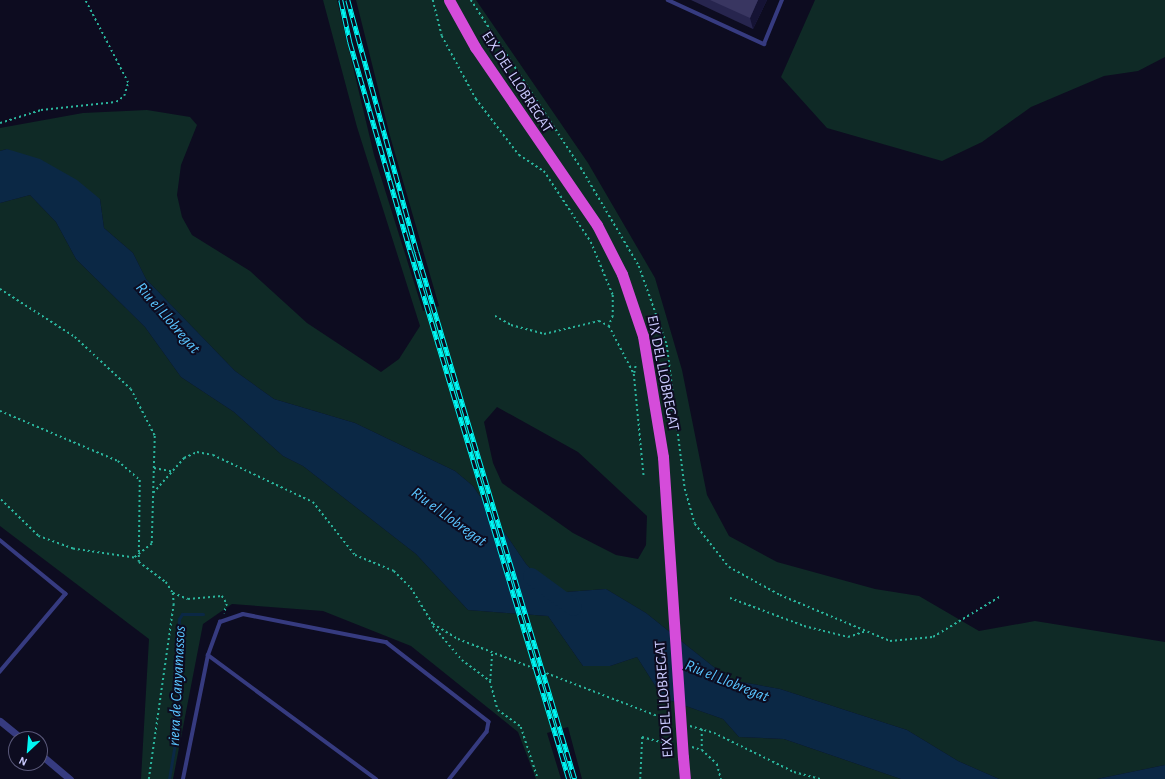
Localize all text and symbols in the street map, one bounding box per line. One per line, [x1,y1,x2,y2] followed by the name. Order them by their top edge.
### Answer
[478,28,556,136] street label: EIX DEL LLOBREGAT
[132,278,204,358] water label: Riu el Llobregat
[643,314,683,432] street label: EIX DEL LLOBREGAT
[407,483,491,551] water label: Riu el Llobregat
[164,625,190,747] water label: riera de Canyamassos
[651,640,677,758] street label: EIX DEL LLOBREGAT
[682,655,772,707] water label: Riu el Llobregat
[8,731,48,771] north arrow
[17,755,29,768] text: N

